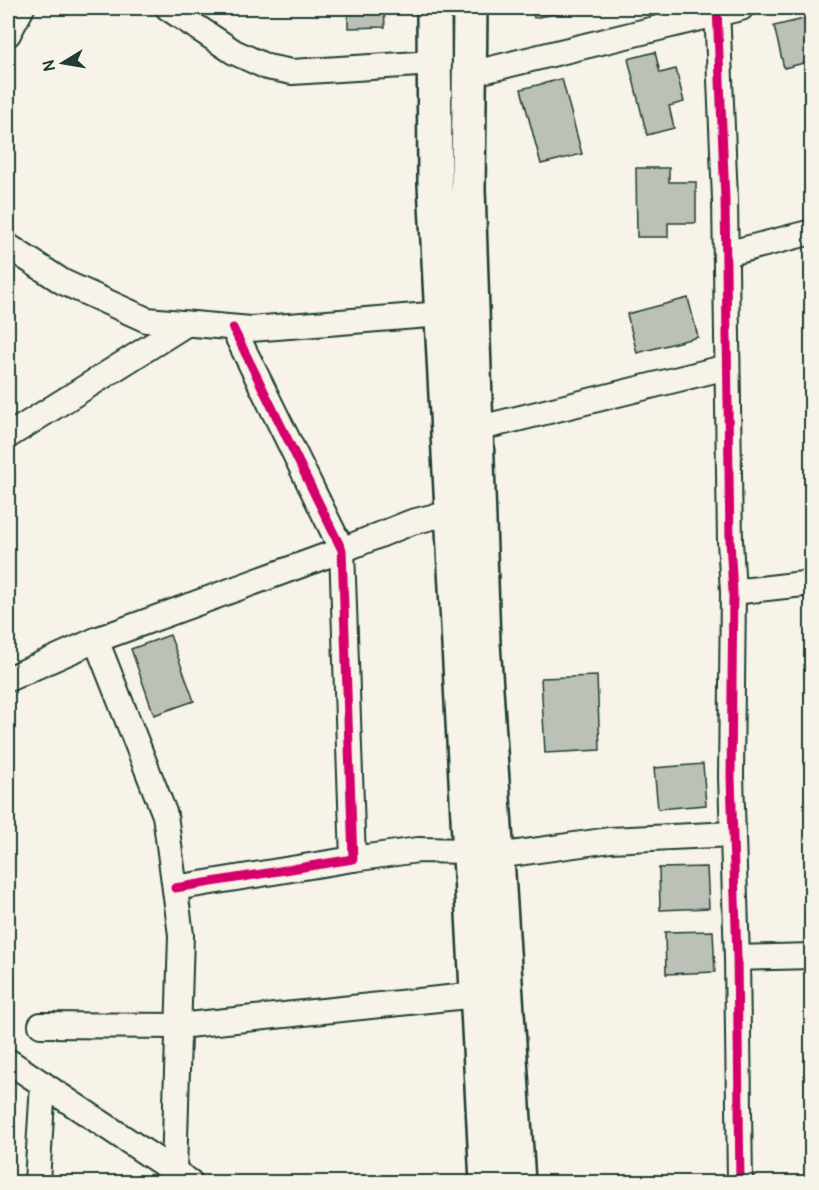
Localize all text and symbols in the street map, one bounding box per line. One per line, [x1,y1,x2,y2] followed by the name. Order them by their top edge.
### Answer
[33,33,93,93] north arrow
[38,58,60,73] text: N

